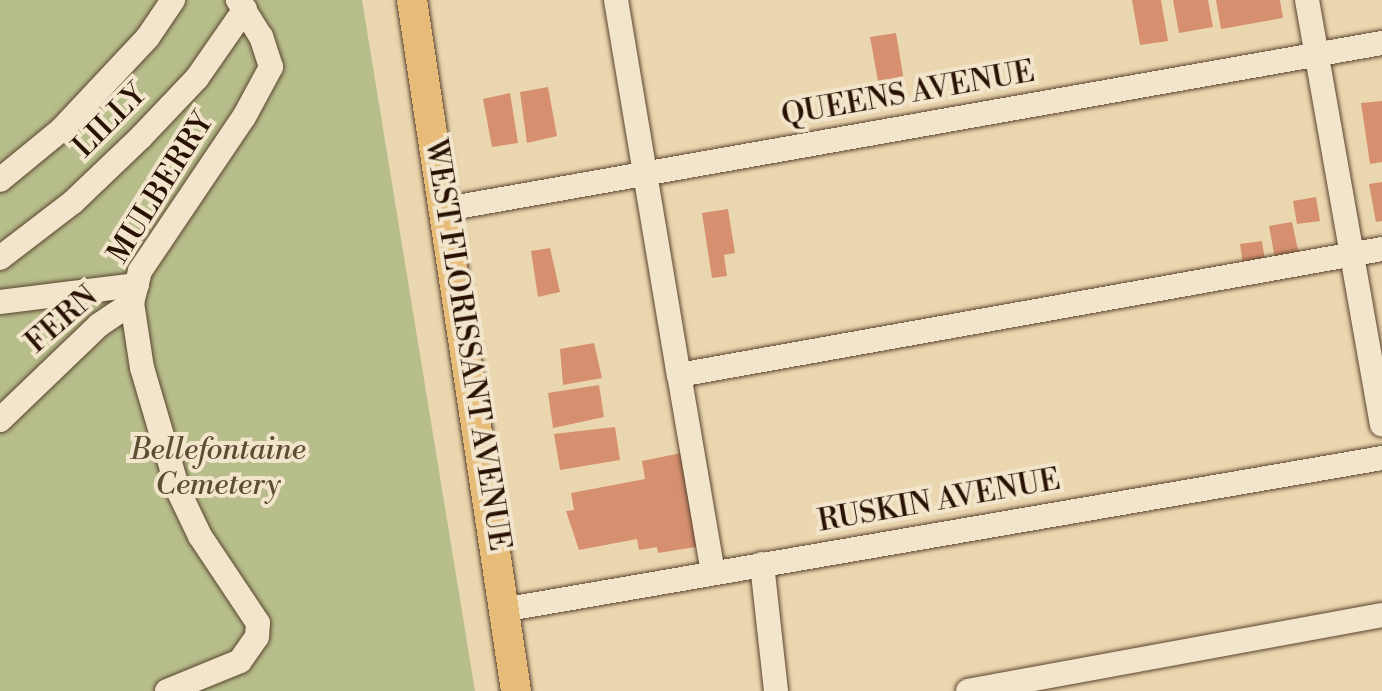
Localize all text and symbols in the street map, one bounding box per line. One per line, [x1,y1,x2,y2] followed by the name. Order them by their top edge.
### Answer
[779,54,1037,134] street label: QUEENS AVENUE
[66,77,154,165] street label: LILLY
[100,106,222,270] street label: MULBERRY
[417,137,517,553] street label: WEST FLORISSANT AVENUE
[19,279,105,361] street label: FERN
[130,432,306,502] park label: Bellefontaine Cemetery
[815,462,1063,540] street label: RUSKIN AVENUE

